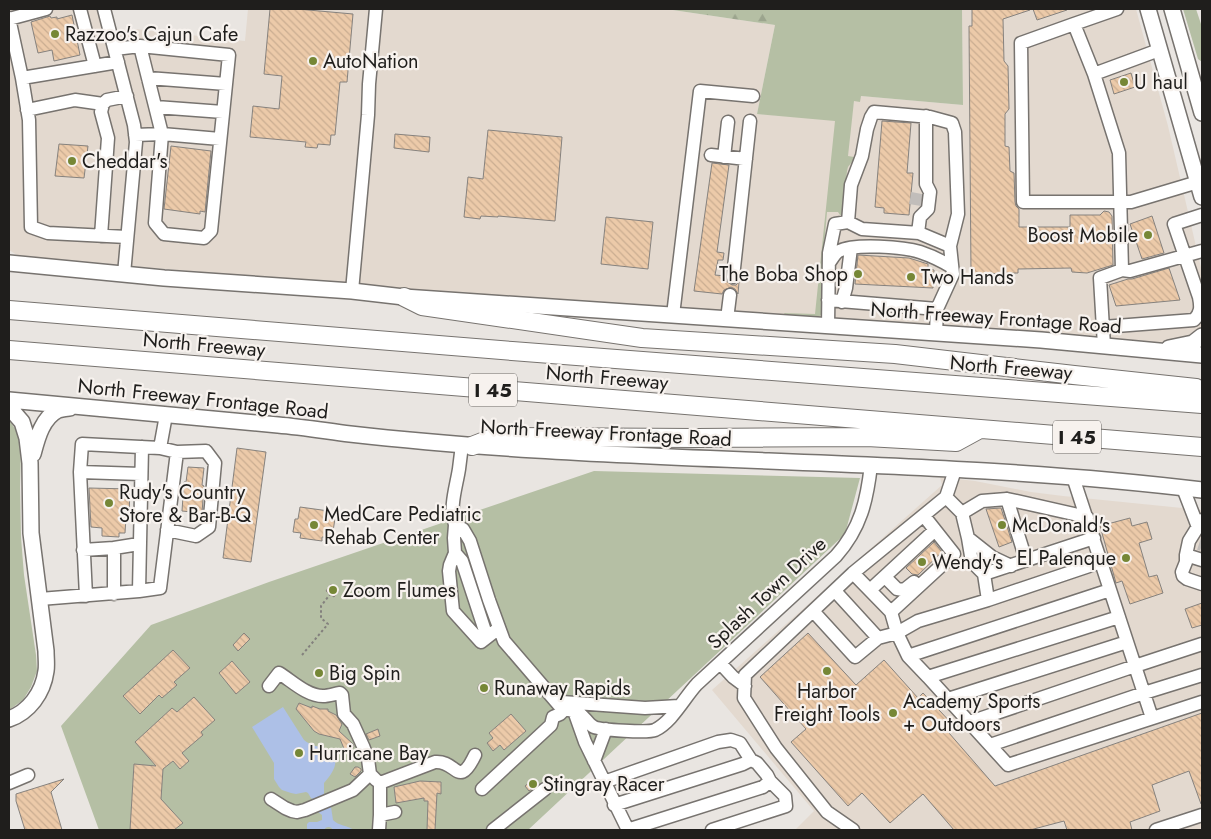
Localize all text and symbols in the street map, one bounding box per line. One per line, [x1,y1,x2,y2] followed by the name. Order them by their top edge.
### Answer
[65,20,238,49] place label: Razzoo's Cajun Cafe
[49,28,61,40] marker: Razzoo's Cajun Cafe
[323,47,419,76] place label: AutoNation
[307,55,319,67] marker: AutoNation
[1134,68,1188,97] place label: U haul
[1118,76,1130,88] marker: U haul
[82,147,168,176] place label: Cheddar's
[66,155,78,167] marker: Cheddar's
[1028,221,1138,250] place label: Boost Mobile
[1142,229,1154,241] marker: Boost Mobile
[719,260,848,289] place label: The Boba Shop
[921,263,1014,292] place label: Two Hands
[852,268,864,280] marker: The Boba Shop
[905,271,917,283] marker: Two Hands
[869,295,1123,341] street label: North Freeway Frontage Road
[141,325,267,365] street label: North Freeway
[948,348,1074,388] street label: North Freeway
[544,358,670,398] street label: North Freeway
[76,371,330,427] street label: North Freeway Frontage Road
[469,374,517,406] road number: I 45
[480,412,732,454] street label: North Freeway Frontage Road
[1053,421,1101,454] road number: I 45
[119,478,251,530] place label: Rudy's Country Store & Bar-B-Q
[103,497,115,509] marker: Rudy's Country Store & Bar-B-Q
[324,500,481,552] place label: MedCare Pediatric Rehab Center
[1012,511,1110,540] place label: McDonald's
[308,519,320,531] marker: MedCare Pediatric Rehab Center
[996,519,1008,531] marker: McDonald's
[701,530,833,656] street label: Splash Town Drive
[1017,544,1116,573] place label: El Palenque
[932,548,1003,577] place label: Wendy's
[1120,552,1132,564] marker: El Palenque
[916,556,928,568] marker: Wendy's
[343,576,456,605] place label: Zoom Flumes
[327,584,339,596] marker: Zoom Flumes
[329,659,401,688] place label: Big Spin
[821,665,833,677] marker: Harbor Freight Tools
[313,667,325,679] marker: Big Spin
[494,674,631,703] place label: Runaway Rapids
[774,677,880,729] place label: Harbor Freight Tools
[478,682,490,694] marker: Runaway Rapids
[903,687,1040,739] place label: Academy Sports + Outdoors
[887,707,899,719] marker: Academy Sports + Outdoors
[309,739,428,768] place label: Hurricane Bay
[293,747,305,759] marker: Hurricane Bay
[543,770,665,799] place label: Stingray Racer
[527,778,539,790] marker: Stingray Racer

